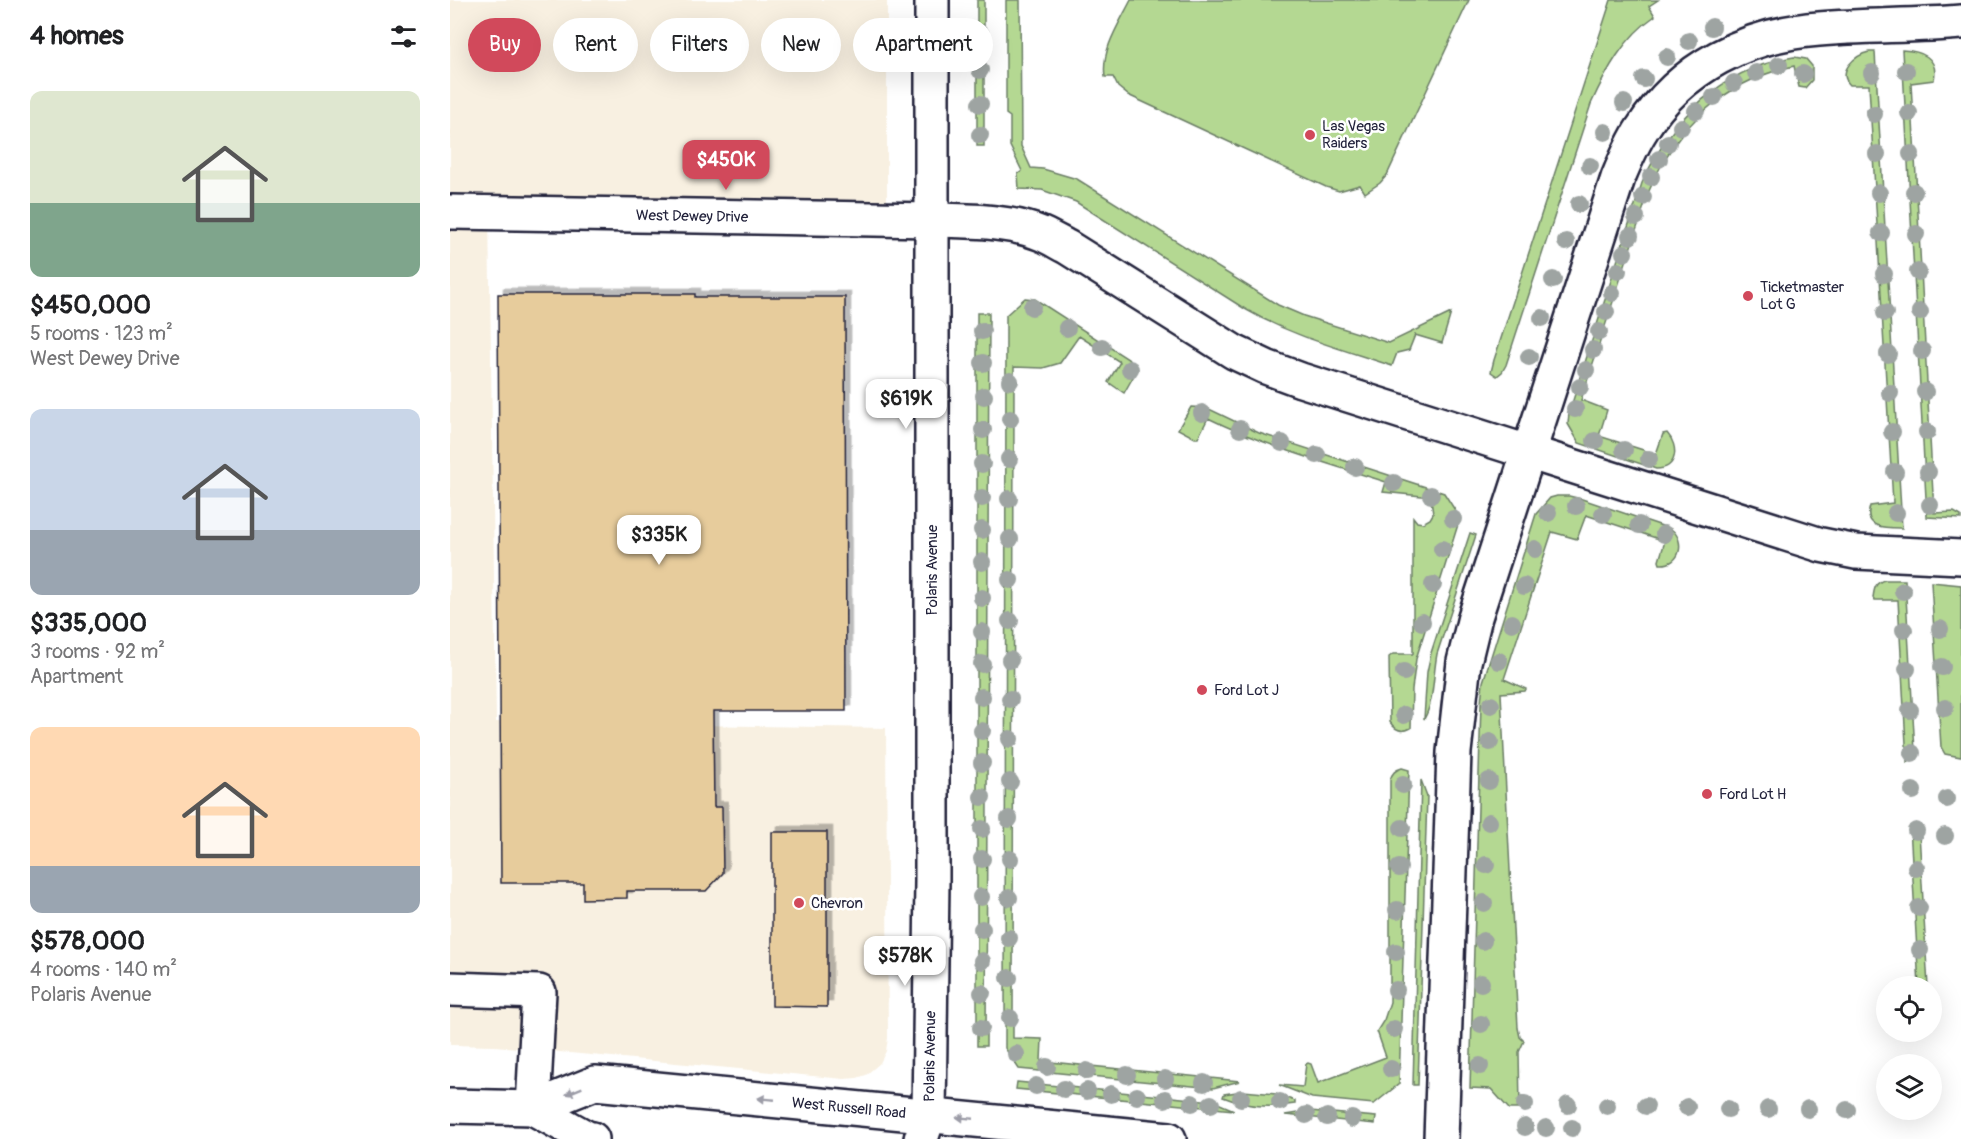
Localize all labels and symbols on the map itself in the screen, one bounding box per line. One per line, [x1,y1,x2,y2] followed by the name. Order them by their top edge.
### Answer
[1322,117,1385,153] place label: Las Vegas Raiders
[1303,128,1317,142] marker: Las Vegas Raiders
[684,140,768,191] pin: $450K
[636,206,749,227] street label: West Dewey Drive
[1760,278,1845,314] place label: Ticketmaster Lot G
[1741,289,1755,303] marker: Ticketmaster Lot G
[864,379,948,430] pin: $619K
[617,515,701,566] pin: $335K
[923,524,942,615] street label: Polaris Avenue
[1214,681,1279,700] place label: Ford Lot J
[1195,683,1209,697] marker: Ford Lot J
[1719,785,1786,804] place label: Ford Lot H
[1700,787,1714,801] marker: Ford Lot H
[811,894,863,913] place label: Chevron
[792,896,806,910] marker: Chevron
[863,936,947,987] pin: $578K
[920,1010,940,1102] street label: Polaris Avenue
[564,1086,582,1096] one-way arrow
[791,1093,907,1123] street label: West Russell Road
[757,1094,776,1104] one-way arrow
[955,1113,974,1123] one-way arrow

